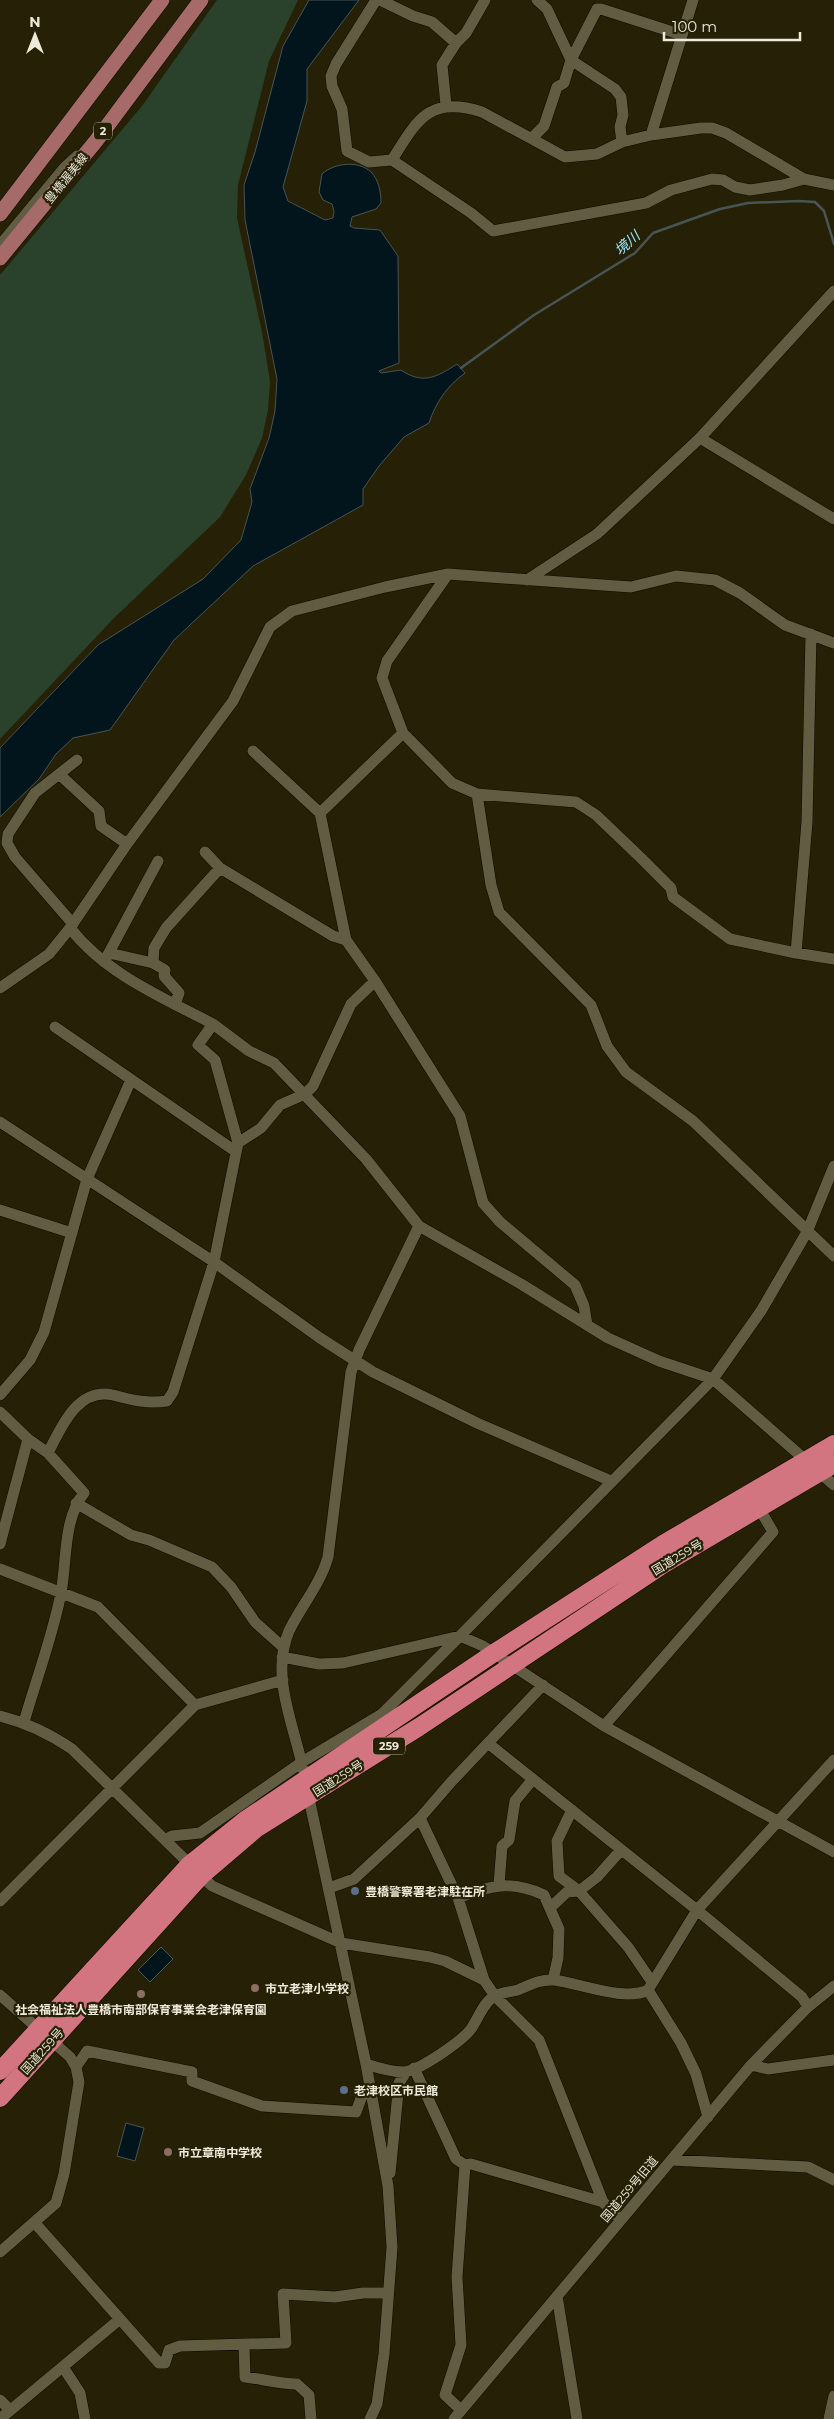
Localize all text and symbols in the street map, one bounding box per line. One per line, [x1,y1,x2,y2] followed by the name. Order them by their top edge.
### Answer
[10,10,60,60] north arrow
[664,10,800,42] scale bar
[29,13,41,31] text: N
[672,17,717,36] text: 100 m
[94,122,112,140] road number: 2
[41,150,91,206] street label: 豊橋渥美線
[611,226,645,259] water label: 境川
[649,1536,705,1578] street label: 国道259号
[373,1738,405,1754] road number: 259
[310,1757,366,1799] street label: 国道259号
[365,1884,485,1899] place label: 豊橋警察署老津駐在所
[349,1885,361,1897] marker: 豊橋警察署老津駐在所
[265,1981,349,1996] place label: 市立老津小学校
[249,1982,261,1994] marker: 市立老津小学校
[135,1988,147,2000] marker: 社会福祉法人豊橋市南部保育事業会老津保育園
[15,2002,267,2017] place label: 社会福祉法人豊橋市南部保育事業会老津保育園
[17,2025,67,2077] street label: 国道259号
[354,2083,438,2098] place label: 老津校区市民館
[338,2084,350,2096] marker: 老津校区市民館
[178,2145,262,2160] place label: 市立章南中学校
[162,2146,174,2158] marker: 市立章南中学校
[597,2153,661,2225] street label: 国道259号旧道

